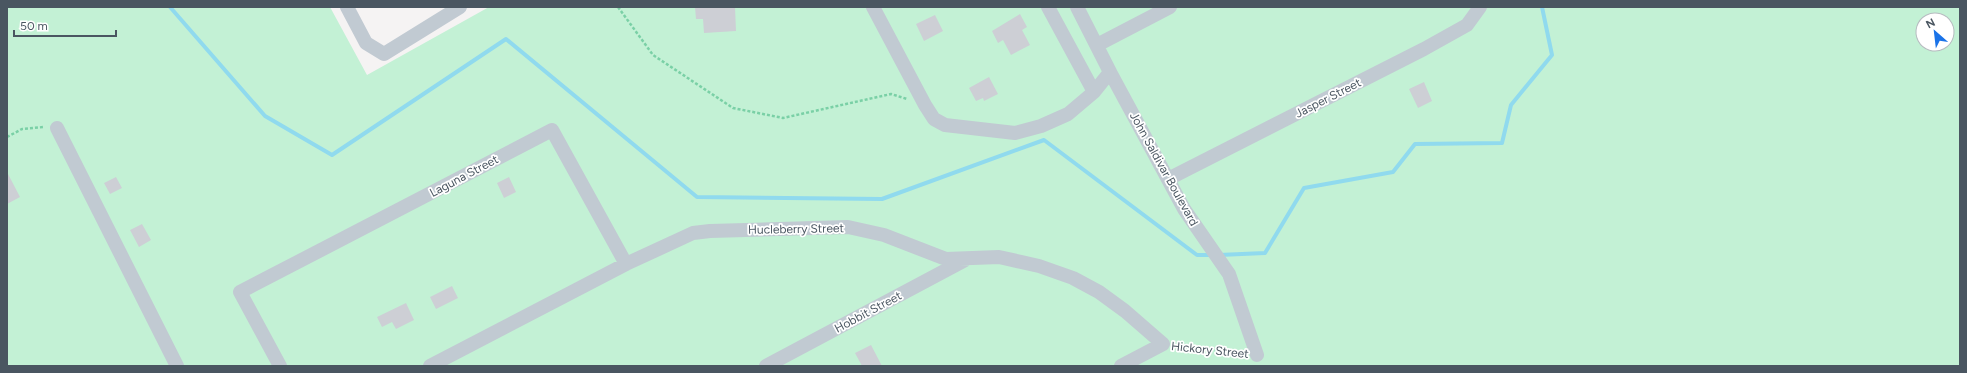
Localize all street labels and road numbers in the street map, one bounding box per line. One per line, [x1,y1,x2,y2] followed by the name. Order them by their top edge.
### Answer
[1293,75,1364,121] street label: Jasper Street
[1127,110,1201,228] street label: John Saldivar Boulevard
[427,152,501,200] street label: Laguna Street
[748,221,845,237] street label: Hucleberry Street
[832,288,904,336] street label: Hobbit Street
[1171,339,1250,361] street label: Hickory Street

